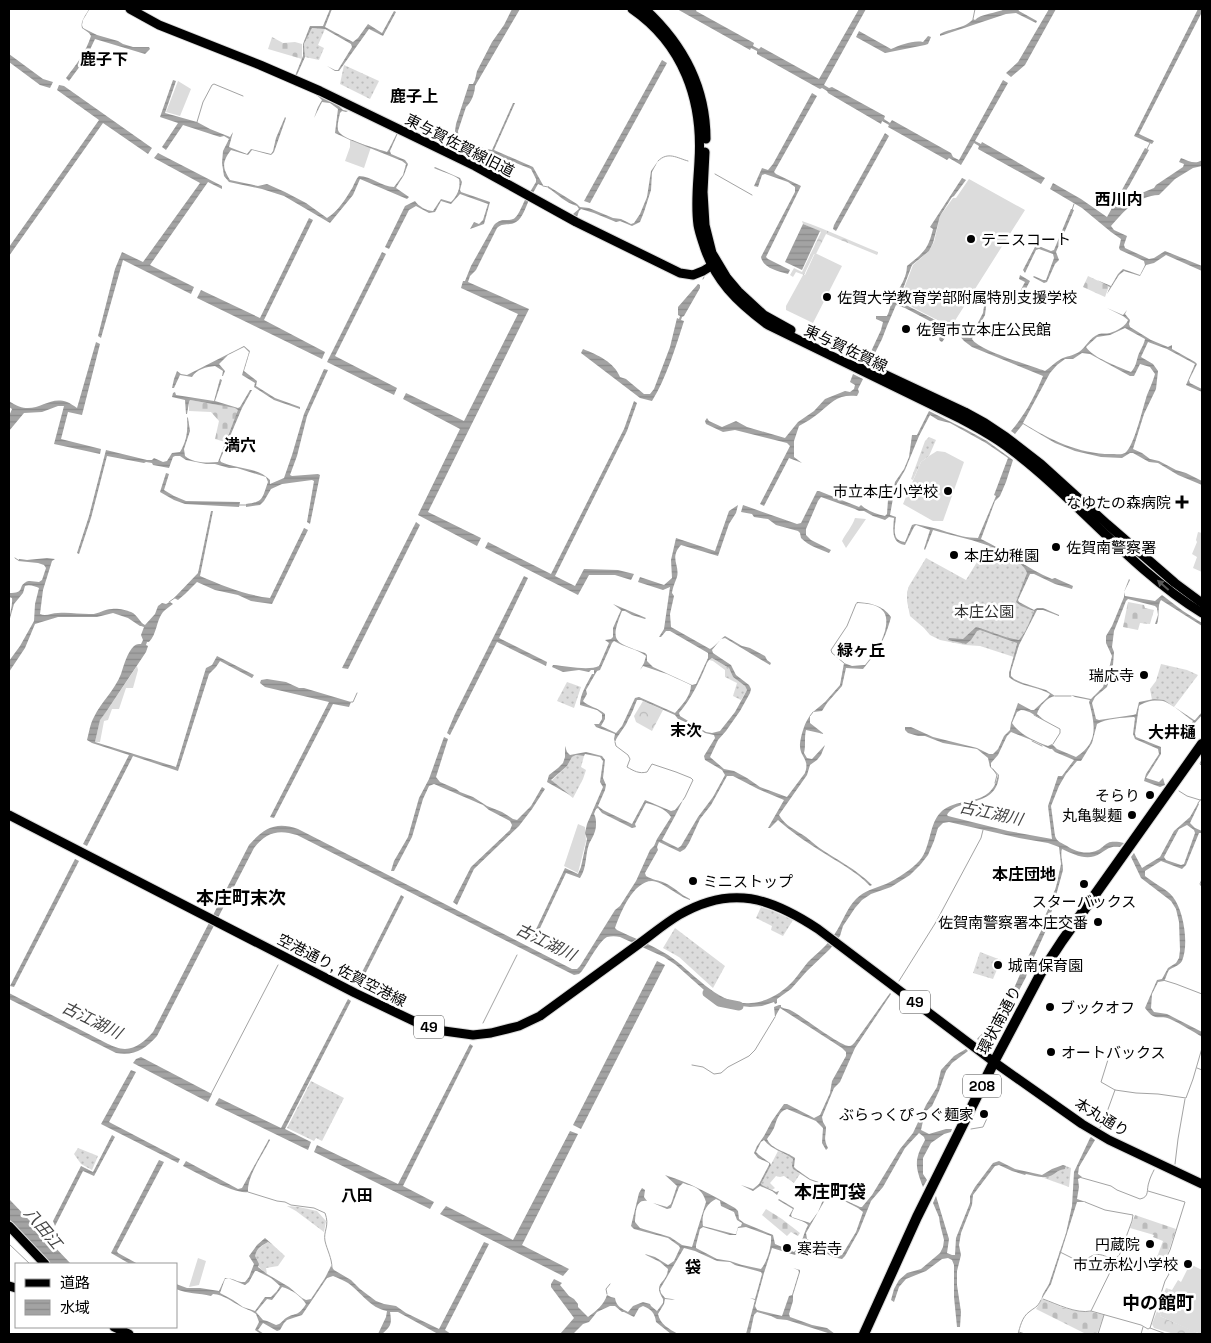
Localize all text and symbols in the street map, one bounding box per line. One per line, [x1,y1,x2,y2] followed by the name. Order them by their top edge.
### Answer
[80,49,128,70] district label: 鹿子下
[390,86,438,107] district label: 鹿子上
[402,109,518,181] street label: 東与賀佐賀線旧道
[1095,189,1143,210] district label: 西川内
[981,230,1071,249] place label: テニスコート
[965,233,977,245] marker: テニスコート
[837,288,1077,307] place label: 佐賀大学教育学部附属特別支援学校
[821,291,833,303] marker: 佐賀大学教育学部附属特別支援学校
[801,320,891,376] street label: 東与賀佐賀線
[916,320,1051,339] place label: 佐賀市立本庄公民館
[900,323,912,335] marker: 佐賀市立本庄公民館
[224,435,256,456] district label: 満穴
[833,482,938,501] place label: 市立本庄小学校
[942,485,954,497] marker: 市立本庄小学校
[1066,493,1171,512] place label: なゆたの森病院
[1175,495,1189,509] marker: なゆたの森病院
[1066,538,1156,557] place label: 佐賀南警察署
[1050,541,1062,553] marker: 佐賀南警察署
[964,546,1039,565] place label: 本庄幼稚園
[948,549,960,561] marker: 本庄幼稚園
[1157,579,1169,591] one-way arrow
[954,602,1014,621] park label: 本庄公園
[837,640,885,661] district label: 緑ヶ丘
[1089,666,1134,685] place label: 瑞応寺
[1138,669,1150,681] marker: 瑞応寺
[670,720,702,741] district label: 末次
[1148,722,1196,743] district label: 大井樋
[1095,786,1140,805] place label: そらり
[1144,789,1156,801] marker: そらり
[958,796,1026,830] water label: 古江湖川
[1062,806,1122,825] place label: 丸亀製麺
[1126,809,1138,821] marker: 丸亀製麺
[992,864,1056,885] district label: 本庄団地
[703,872,793,891] place label: ミニストップ
[687,875,699,887] marker: ミニストップ
[1078,878,1090,890] marker: スターバックス
[196,886,286,909] district label: 本庄町末次
[1032,892,1136,911] place label: スターバックス
[938,913,1088,932] place label: 佐賀南警察署本庄交番
[1092,916,1104,928] marker: 佐賀南警察署本庄交番
[513,919,581,966] water label: 古江湖川
[274,929,410,1011] street label: 空港通り, 佐賀空港線
[1008,956,1083,975] place label: 城南保育園
[992,959,1004,971] marker: 城南保育園
[973,982,1025,1058] street label: 環状南通り
[900,990,930,1014] road number: 49
[59,997,127,1044] water label: 古江湖川
[1060,998,1135,1017] place label: ブックオフ
[1044,1001,1056,1013] marker: ブックオフ
[414,1016,444,1038] road number: 49
[1061,1043,1166,1062] place label: オートバックス
[1045,1046,1057,1058] marker: オートバックス
[963,1074,1001,1098] road number: 208
[1071,1093,1133,1141] street label: 本丸通り
[839,1105,974,1124] place label: ぶらっくぴっぐ麺家
[978,1108,990,1120] marker: ぶらっくぴっぐ麺家
[794,1180,866,1203] district label: 本庄町袋
[341,1185,373,1206] district label: 八田
[20,1203,68,1255] water label: 八田江
[1095,1235,1140,1254] place label: 円蔵院
[1144,1238,1156,1250] marker: 円蔵院
[797,1239,842,1258] place label: 寒若寺
[781,1242,793,1254] marker: 寒若寺
[1073,1255,1178,1274] place label: 市立赤松小学校
[685,1257,701,1278] district label: 袋
[1182,1258,1194,1270] marker: 市立赤松小学校
[15,1263,178,1328] legend
[60,1273,90,1292] text: 道路
[1122,1291,1194,1314] district label: 中の館町
[60,1298,90,1317] text: 水域

